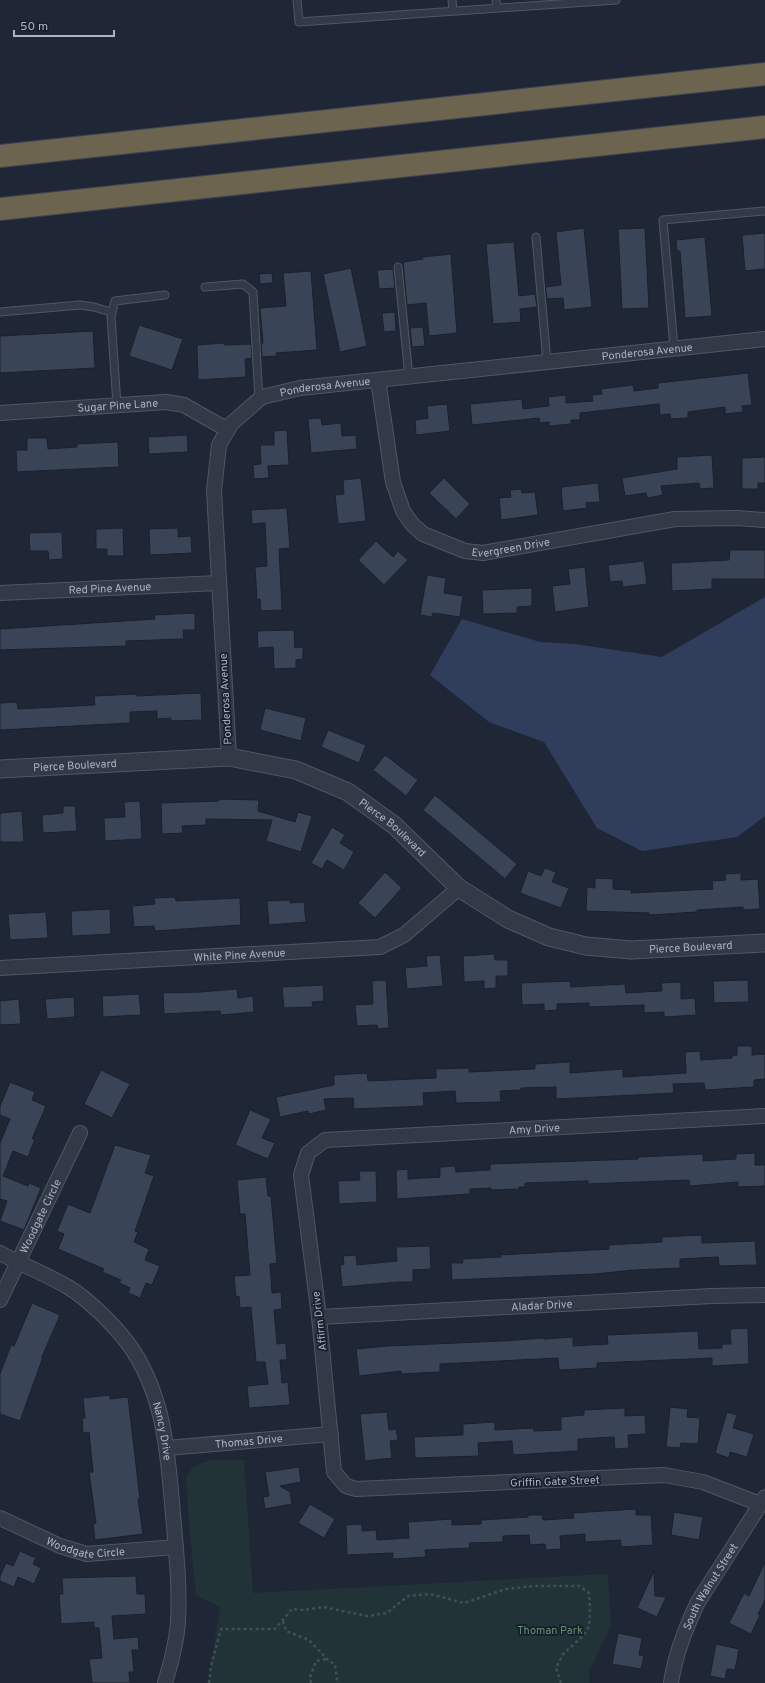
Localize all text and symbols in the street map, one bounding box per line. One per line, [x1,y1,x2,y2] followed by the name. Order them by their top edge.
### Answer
[14,12,114,38] scale bar
[20,19,48,35] text: 50 m
[601,341,693,364] street label: Ponderosa Avenue
[278,375,371,401] street label: Ponderosa Avenue
[77,397,159,416] street label: Sugar Pine Lane
[471,535,551,561] street label: Evergreen Drive
[68,580,152,598] street label: Red Pine Avenue
[217,653,235,745] street label: Ponderosa Avenue
[33,757,117,775] street label: Pierce Boulevard
[356,796,428,860] street label: Pierce Boulevard
[649,939,733,957] street label: Pierce Boulevard
[193,946,286,965] street label: White Pine Avenue
[508,1121,561,1138] street label: Amy Drive
[17,1177,65,1256] street label: Woodgate Circle
[309,1290,331,1351] street label: Affirm Drive
[511,1297,573,1315] street label: Aladar Drive
[149,1400,174,1462] street label: Nancy Drive
[214,1432,283,1452] street label: Thomas Drive
[510,1473,600,1491] street label: Griffin Gate Street
[43,1534,126,1562] street label: Woodgate Circle
[680,1541,742,1632] street label: South Walnut Street
[517,1624,583,1638] park label: Thoman Park

